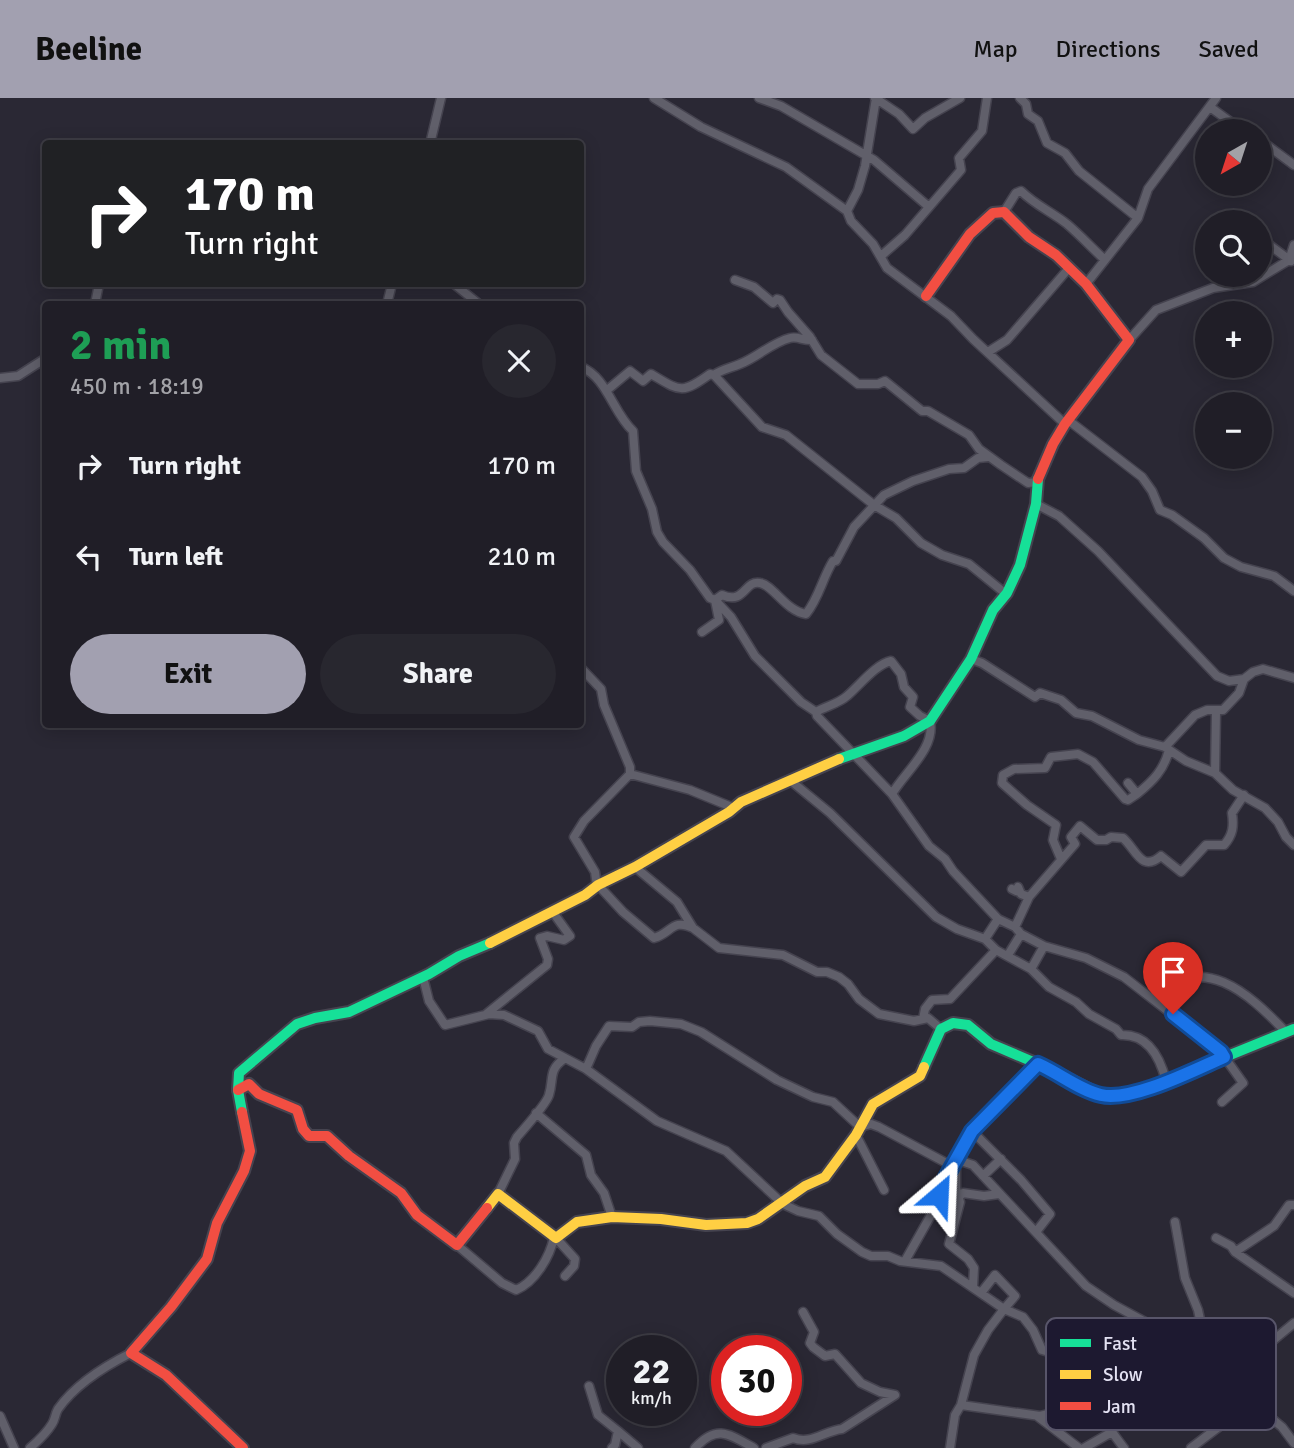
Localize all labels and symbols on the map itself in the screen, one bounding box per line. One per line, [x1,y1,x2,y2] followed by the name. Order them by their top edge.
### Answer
[1195,119,1272,196] north arrow
[1143,942,1203,1014] pin
[902,1158,976,1232] position arrow
[1046,1318,1276,1430] legend
[1103,1332,1137,1356] text: Fast
[711,1335,802,1426] speed limit sign: 30
[1103,1363,1143,1387] text: Slow
[1103,1395,1136,1419] text: Jam

